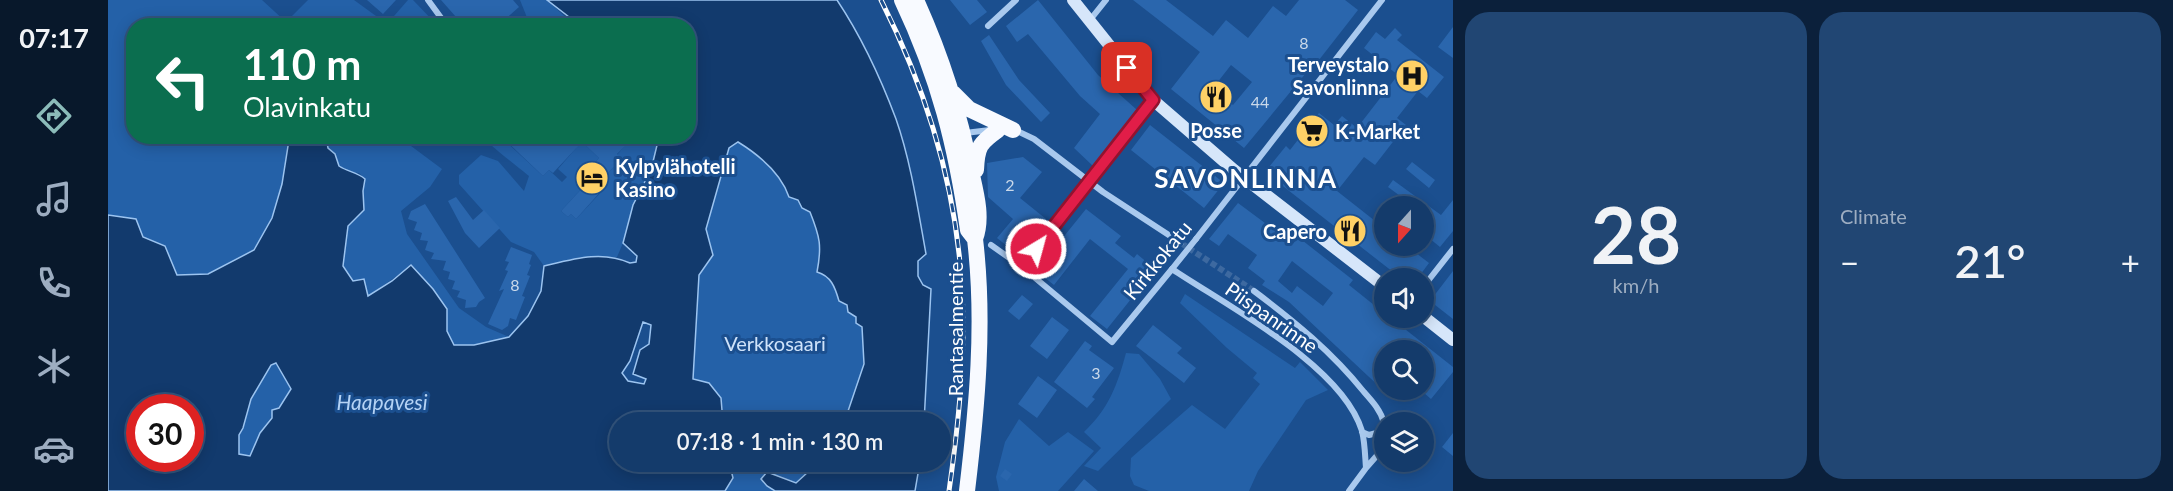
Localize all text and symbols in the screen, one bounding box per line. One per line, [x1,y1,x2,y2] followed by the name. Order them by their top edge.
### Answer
[19,21,89,54] text: 07:17
[1299,33,1309,52] house number: 8
[243,39,361,89] text: 110 m
[144,42,222,120] icon: left
[1101,42,1152,93] pin
[1110,51,1143,84] icon: arrive
[1287,52,1389,99] place label: Terveystalo Savonlinna
[1394,58,1430,94] hospital icon: Terveystalo Savonlinna
[1198,79,1234,115] restaurant icon: Posse
[243,90,371,123] text: Olavinkatu
[1251,92,1269,111] house number: 44
[33,95,75,137] icon: directions
[1294,113,1330,149] supermarket icon: K-Market
[1190,118,1242,142] place label: Posse
[1335,119,1421,143] place label: K-Market
[615,154,736,201] place label: Kylpylähotelli Kasino
[574,160,610,196] hotel icon: Kylpylähotelli Kasino
[1154,162,1338,194] district label: SAVONLINNA
[1005,175,1015,194] house number: 2
[33,178,75,220] icon: music
[1591,187,1681,281] text: 28
[1374,196,1434,256] north arrow
[1374,196,1434,472] map controls
[1840,204,1907,228] text: Climate
[1332,213,1368,249] restaurant icon: Capero
[1118,216,1196,304] street label: Kirkkokatu
[1004,217,1068,281] position arrow
[1263,219,1327,243] place label: Capero
[1955,234,2025,288] text: 21°
[1840,242,1859,282] text: −
[2121,242,2140,282] text: +
[33,262,75,304] icon: phone
[943,262,967,396] street label: Rantasalmentie
[1374,268,1434,328] button: sound
[1613,273,1659,297] text: km/h
[510,275,520,294] house number: 8
[1221,276,1323,358] street label: Piispanrinne
[724,331,826,355] park label: Verkkosaari
[1374,340,1434,400] button: search
[33,345,75,387] icon: climate
[1091,363,1101,382] house number: 3
[337,389,428,414] water label: Haapavesi
[126,394,204,472] speed limit sign: 30
[1374,412,1434,472] button: layers
[33,428,75,470] icon: car
[677,428,883,455] text: 07:18 · 1 min · 130 m

